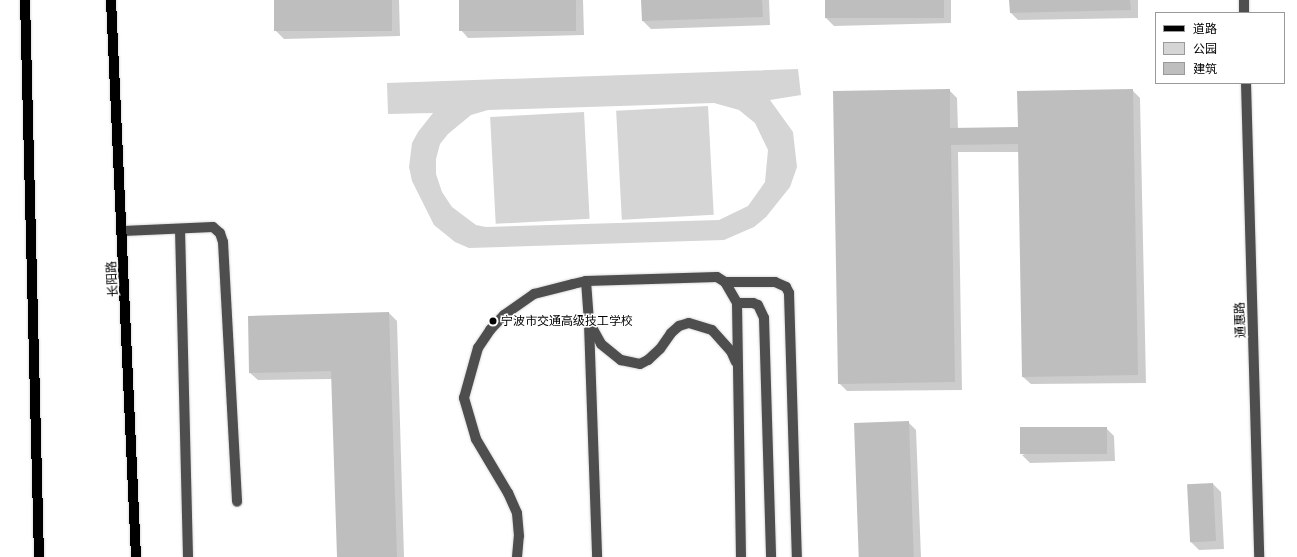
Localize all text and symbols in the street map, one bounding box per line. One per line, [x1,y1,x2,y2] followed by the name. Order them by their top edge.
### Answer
[1155,12,1285,84] legend
[1193,20,1217,37] text: 道路
[1193,40,1217,57] text: 公园
[1193,60,1217,77] text: 建筑
[104,261,120,297] street label: 长阳路
[1232,302,1248,338] street label: 通惠路
[501,314,633,328] place label: 宁波市交通高级技工学校
[488,316,498,326] marker: 宁波市交通高级技工学校

